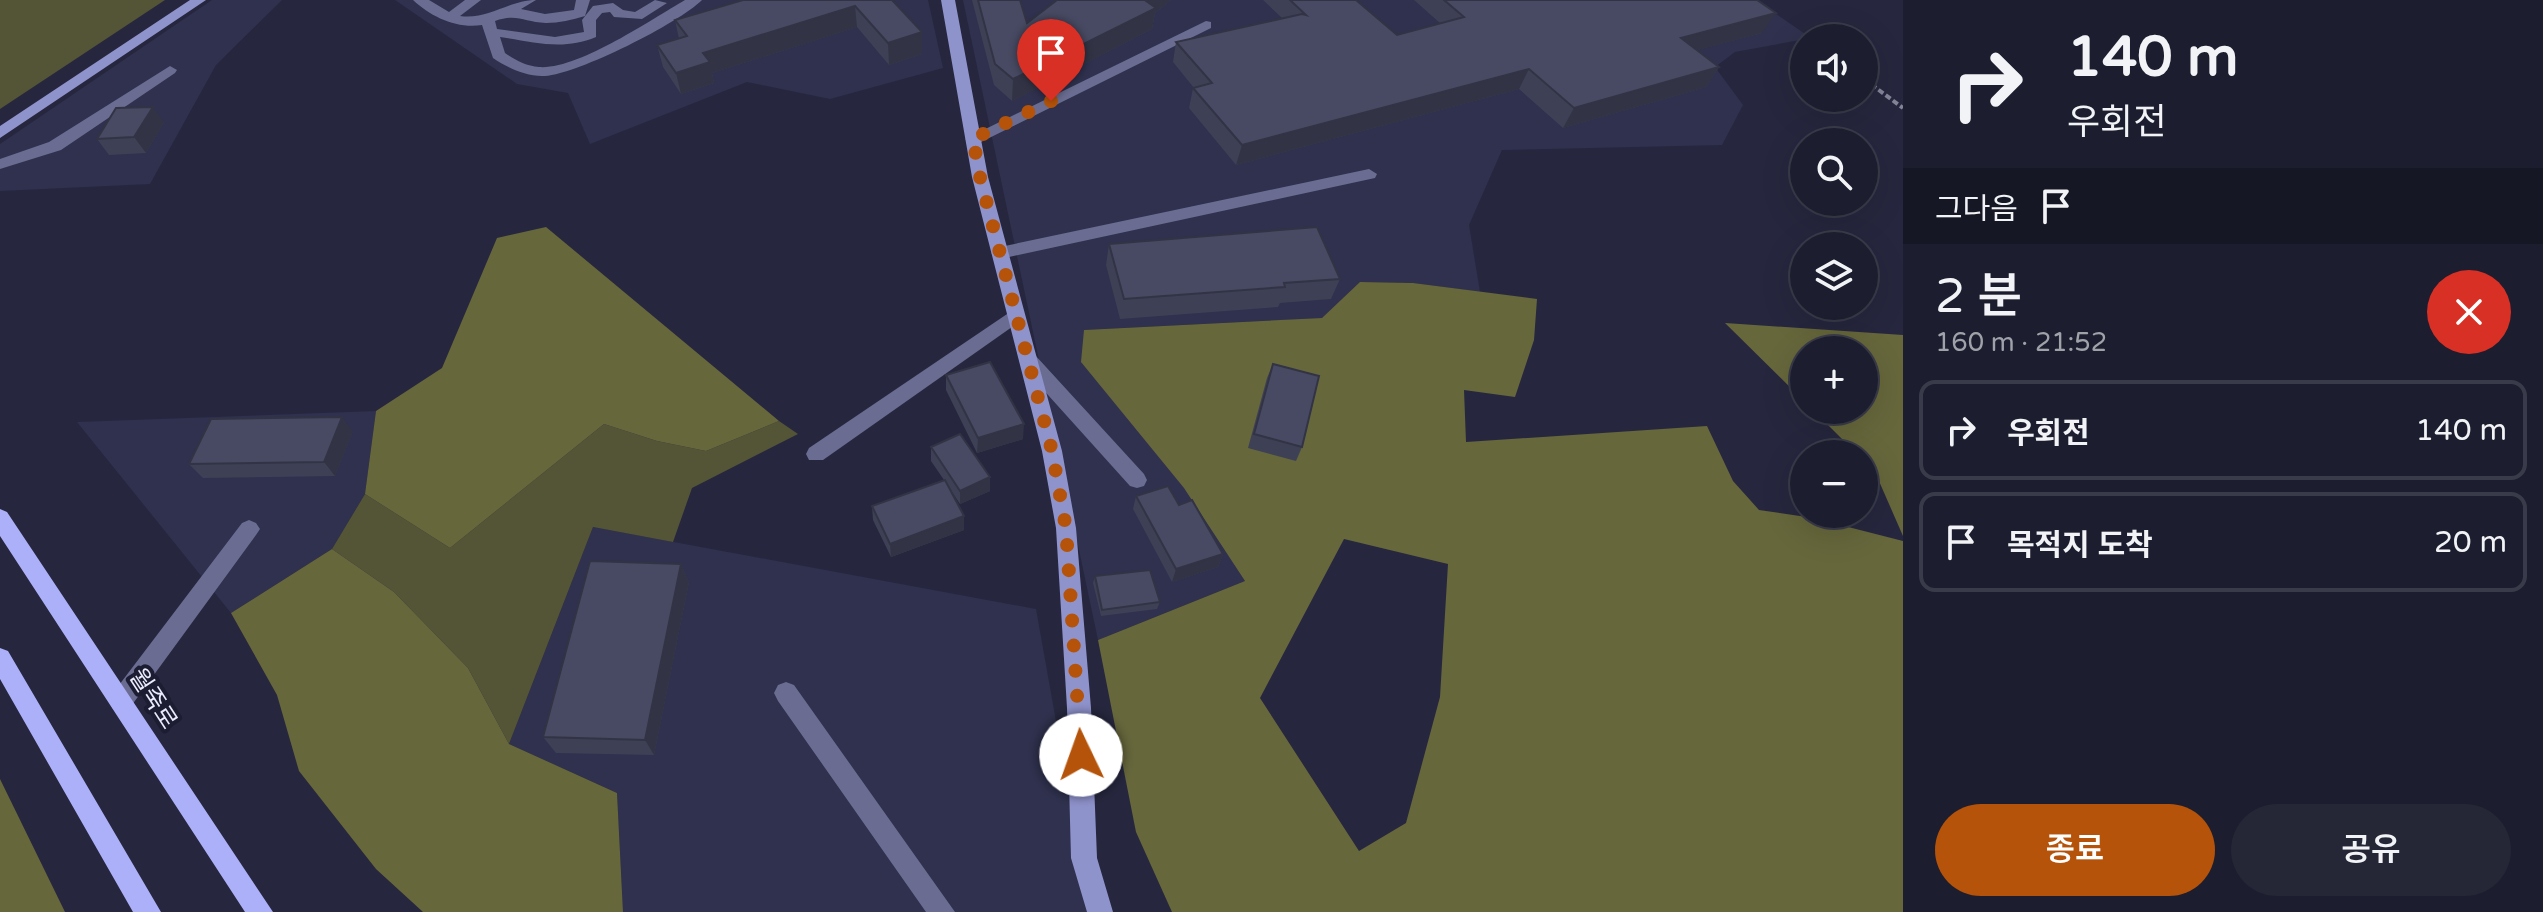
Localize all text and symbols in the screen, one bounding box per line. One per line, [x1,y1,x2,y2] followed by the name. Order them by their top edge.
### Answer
[1017,19,1085,101] pin
[1790,24,1878,528] map controls
[1790,24,1878,112] button: sound
[2067,24,2238,91] text: 140 m
[1029,31,1073,75] icon: arrive
[1935,32,2039,136] icon: right
[2067,101,2166,144] text: 우회전
[1790,128,1878,216] button: search
[2034,184,2078,228] icon: arrive
[1935,191,2018,228] text: 그다음
[1790,232,1878,320] button: layers
[1935,268,2022,326] text: 2 분
[2427,270,2511,354] button: close
[1935,327,2107,358] text: 160 m · 21:52
[1790,336,1878,424] button: +
[1939,408,1983,452] icon: right
[2415,412,2507,449] text: 140 m
[2007,415,2090,452] text: 우회전
[1790,440,1878,528] button: −
[1939,520,1983,564] icon: arrive
[2434,524,2507,561] text: 20 m
[2007,527,2153,564] text: 목적지 도착
[123,663,183,735] street label: 월죽로
[1039,713,1123,797] position arrow
[1935,804,2215,896] button: 종료
[2231,804,2511,896] button: 공유

